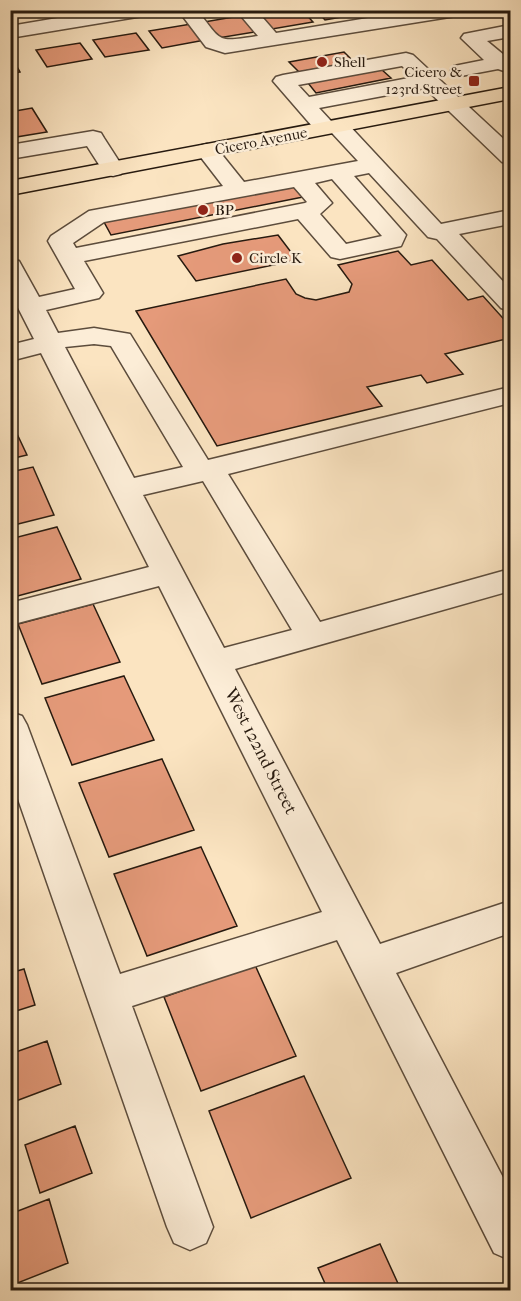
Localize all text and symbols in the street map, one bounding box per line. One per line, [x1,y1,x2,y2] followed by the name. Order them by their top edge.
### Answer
[334,53,366,71] place label: Shell
[315,55,329,69] marker: Shell
[386,63,463,98] place label: Cicero & 123rd Street
[467,74,481,88] marker: Cicero & 123rd Street
[213,123,309,159] street label: Cicero Avenue
[215,201,234,219] place label: BP
[196,203,210,217] marker: BP
[249,249,303,267] place label: Circle K
[230,251,244,265] marker: Circle K
[219,684,302,818] street label: West 122nd Street

